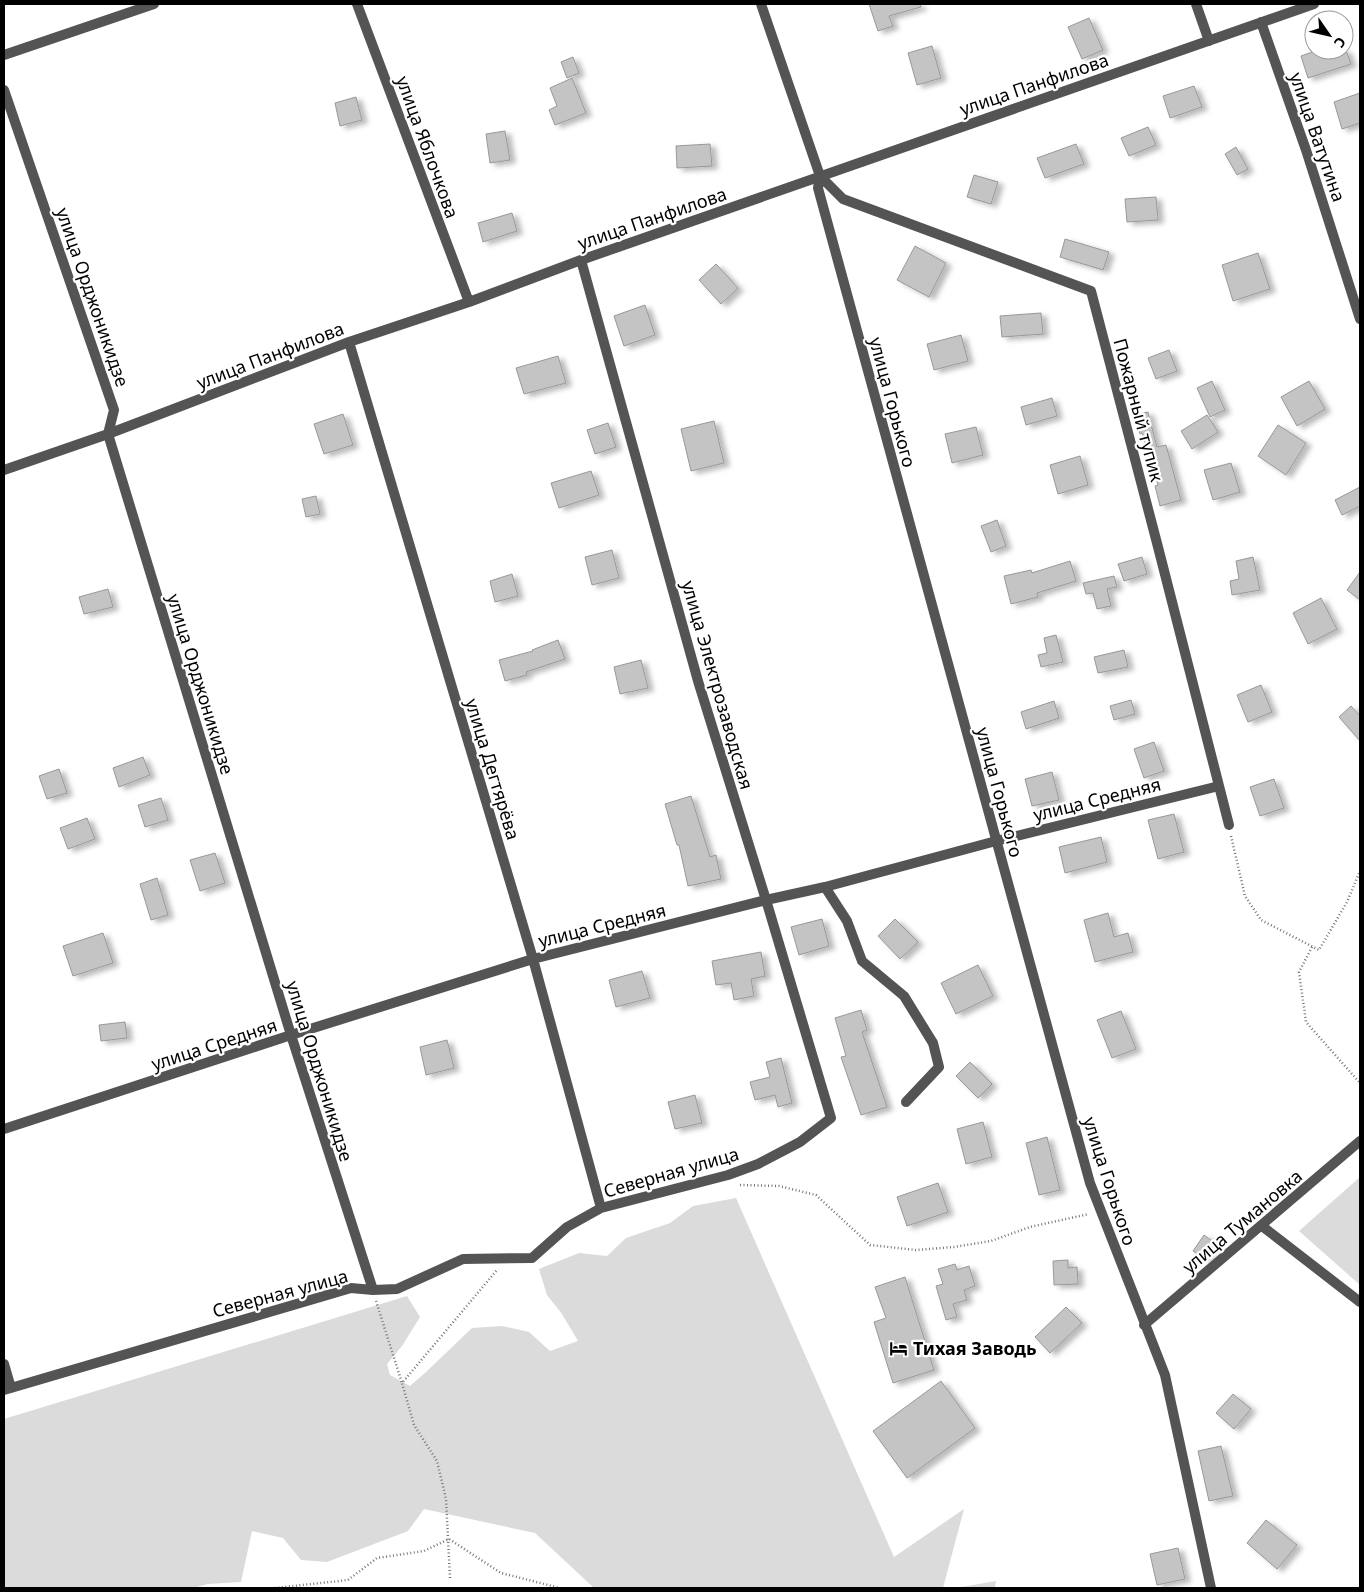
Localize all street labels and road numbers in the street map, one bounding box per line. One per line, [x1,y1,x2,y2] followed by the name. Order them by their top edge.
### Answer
[956,47,1112,121] street label: улица Панфилова
[1285,69,1351,205] street label: улица Ватутина
[391,73,465,221] street label: улица Яблочкова
[574,181,730,255] street label: улица Панфилова
[51,204,135,390] street label: улица Орджоникидзе
[193,316,347,394] street label: улица Панфилова
[864,334,922,470] street label: улица Горького
[1108,336,1170,485] street label: Пожарный тупик
[677,578,759,792] street label: улица Электрозаводская
[162,591,240,777] street label: улица Орджоникидзе
[460,695,526,843] street label: улица Дегтярёва
[971,724,1029,860] street label: улица Горького
[1031,772,1163,826] street label: улица Средняя
[536,898,668,952] street label: улица Средняя
[281,978,359,1164] street label: улица Орджоникидзе
[148,1012,280,1076] street label: улица Средняя
[1078,1114,1142,1248] street label: улица Горького
[601,1141,741,1203] street label: Северная улица
[1177,1164,1307,1278] street label: улица Тумановка
[209,1263,351,1323] street label: Северная улица

